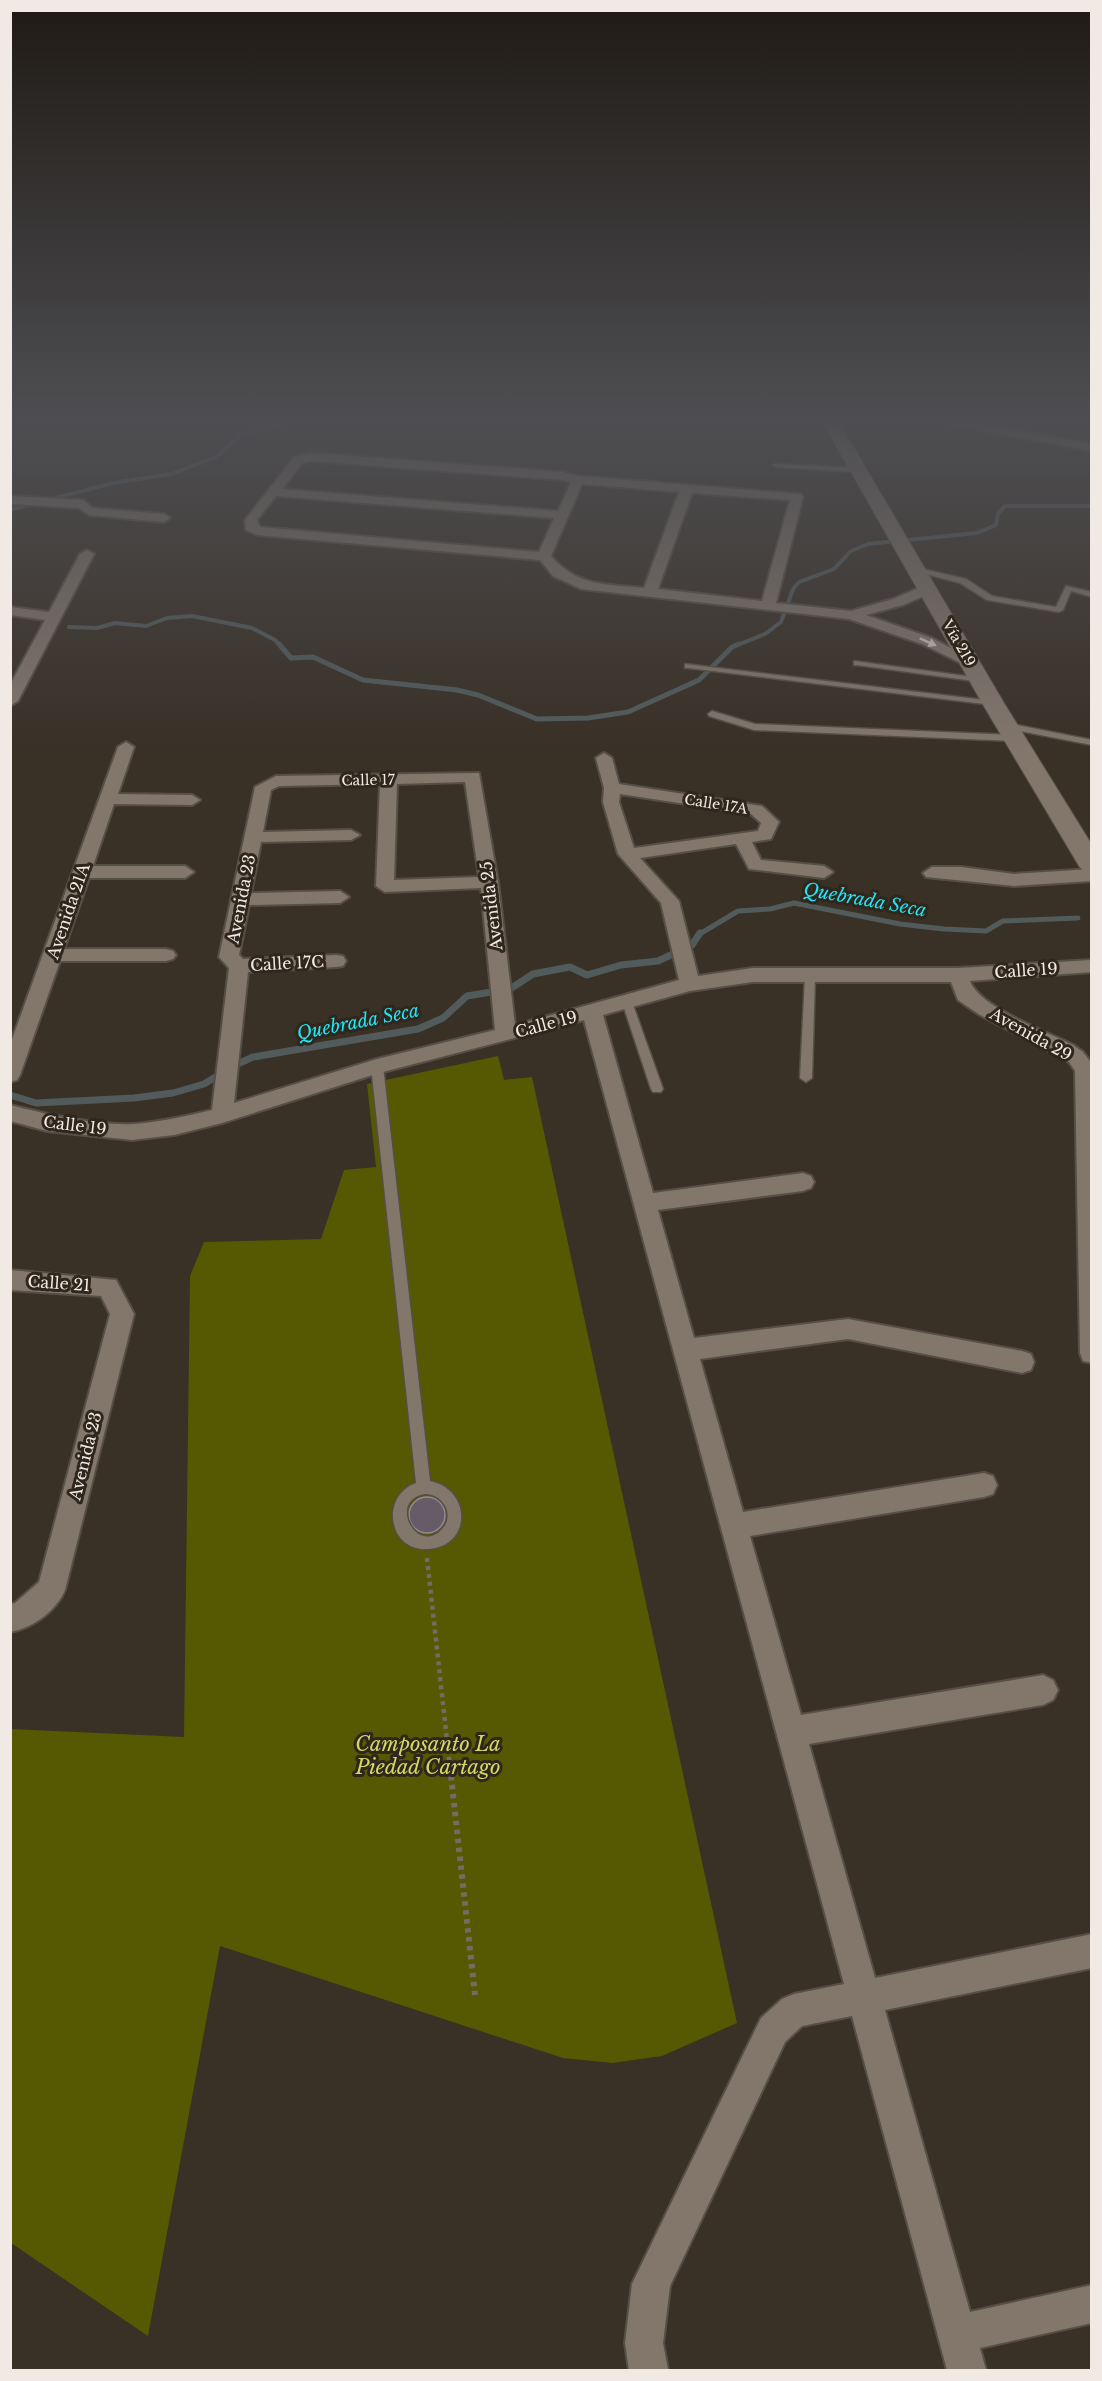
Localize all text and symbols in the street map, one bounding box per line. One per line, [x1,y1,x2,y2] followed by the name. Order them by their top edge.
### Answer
[938,616,980,670] street label: Vía 219
[920,637,937,646] one-way arrow
[341,771,396,789] street label: Calle 17
[683,790,749,818] street label: Calle 17A
[222,853,259,946] street label: Avenida 23
[42,860,94,962] street label: Avenida 21A
[476,860,507,953] street label: Avenida 25
[802,878,928,922] water label: Quebrada Seca
[250,951,324,975] street label: Calle 17C
[994,958,1058,982] street label: Calle 19
[295,999,421,1045] water label: Quebrada Seca
[986,1003,1076,1065] street label: Avenida 29
[513,1006,579,1042] street label: Calle 19
[42,1111,108,1139] street label: Calle 19
[27,1271,91,1295] street label: Calle 21
[64,1410,106,1503] street label: Avenida 23
[355,1732,501,1779] park label: Camposanto La Piedad Cartago

